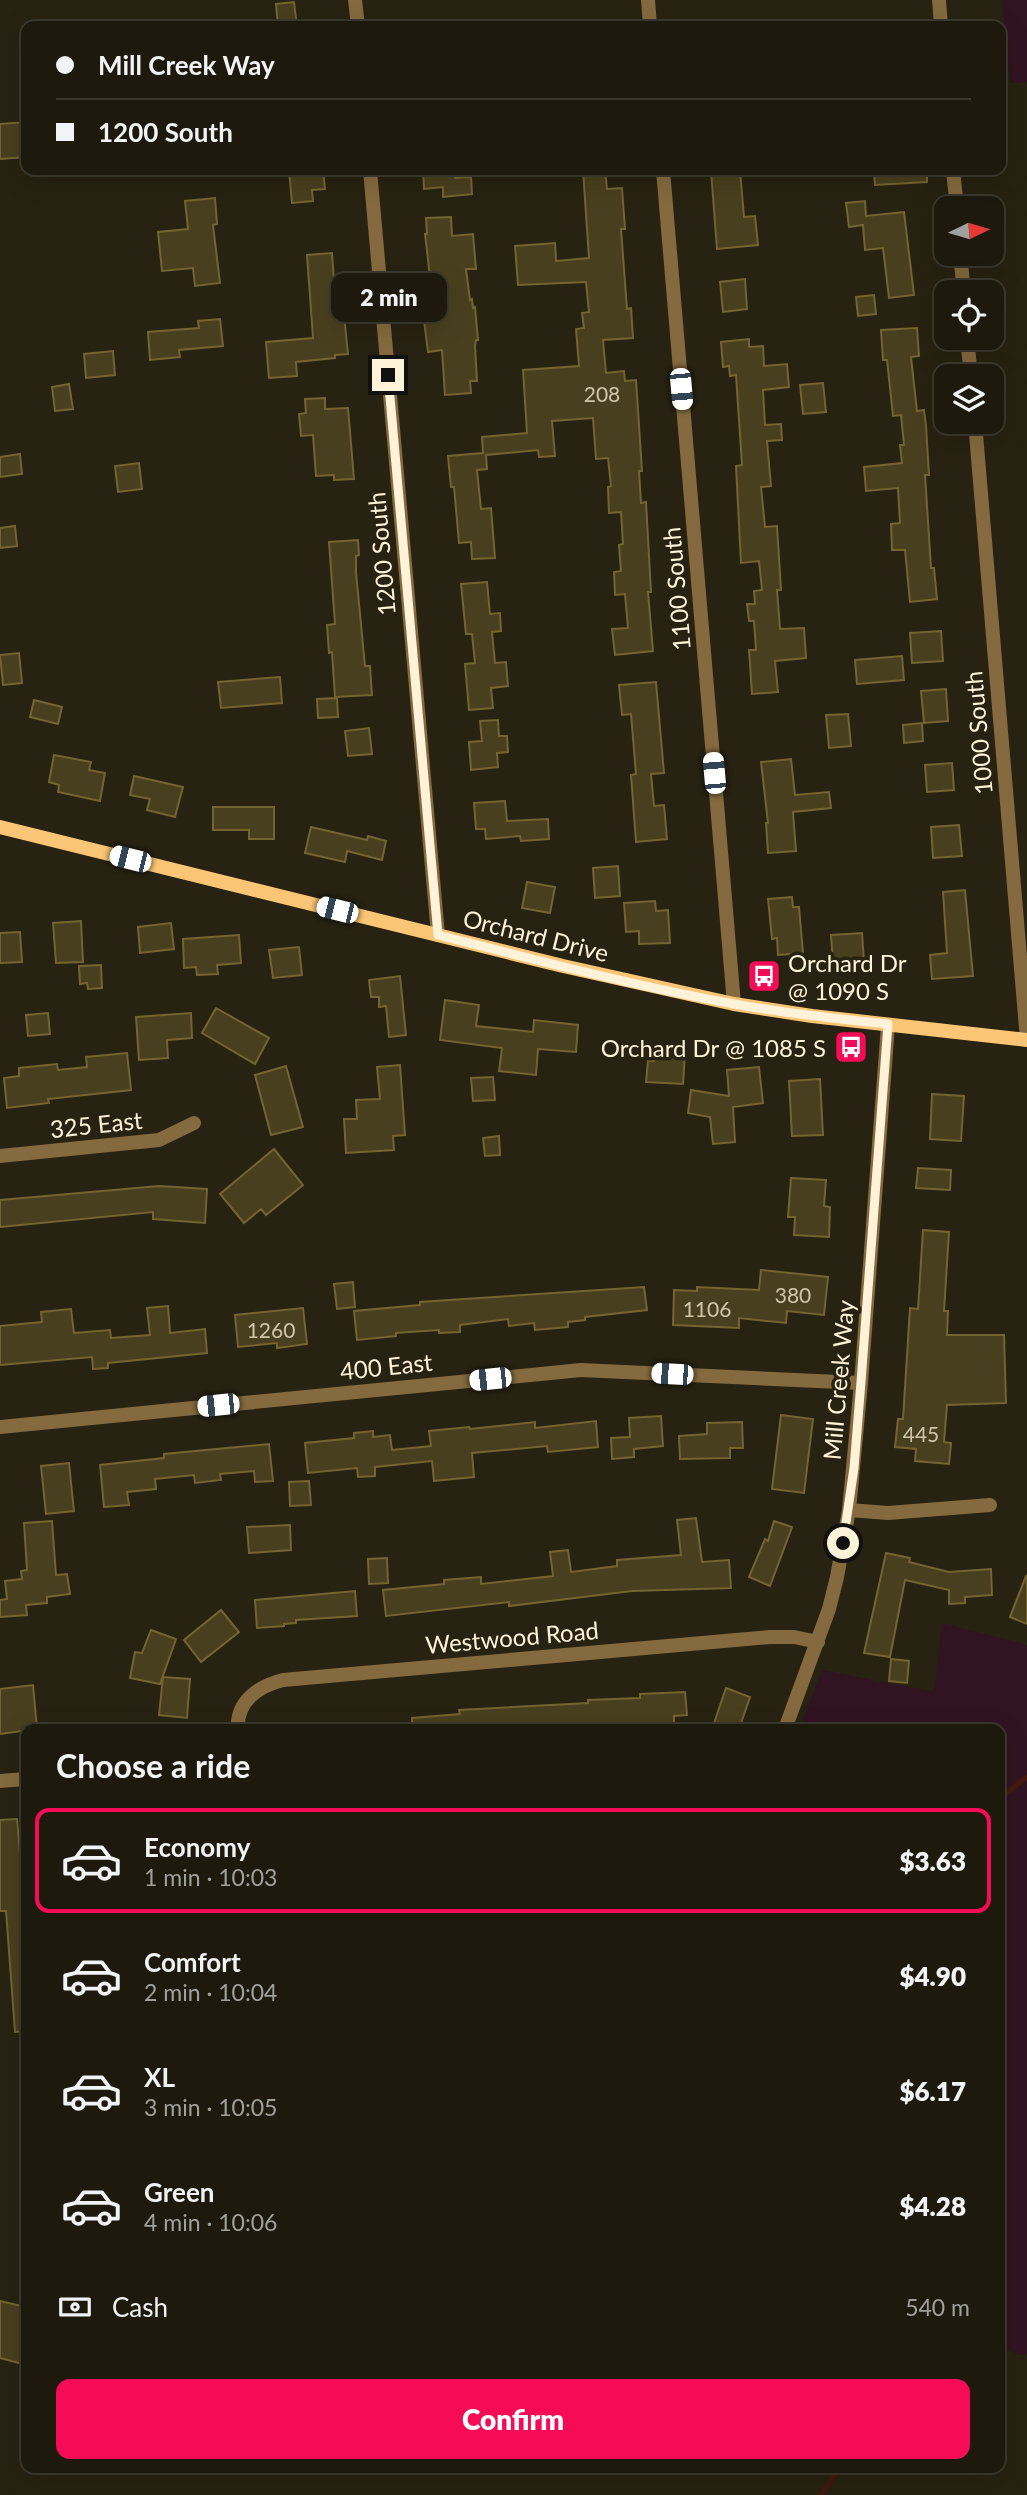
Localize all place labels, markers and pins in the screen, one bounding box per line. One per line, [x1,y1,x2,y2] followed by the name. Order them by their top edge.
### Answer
[788,948,907,1005] place label: Orchard Dr @ 1090 S
[745,957,783,995] bus stop icon: Orchard Dr @ 1090 S
[832,1028,870,1066] bus stop icon: Orchard Dr @ 1085 S
[601,1033,826,1062] place label: Orchard Dr @ 1085 S

